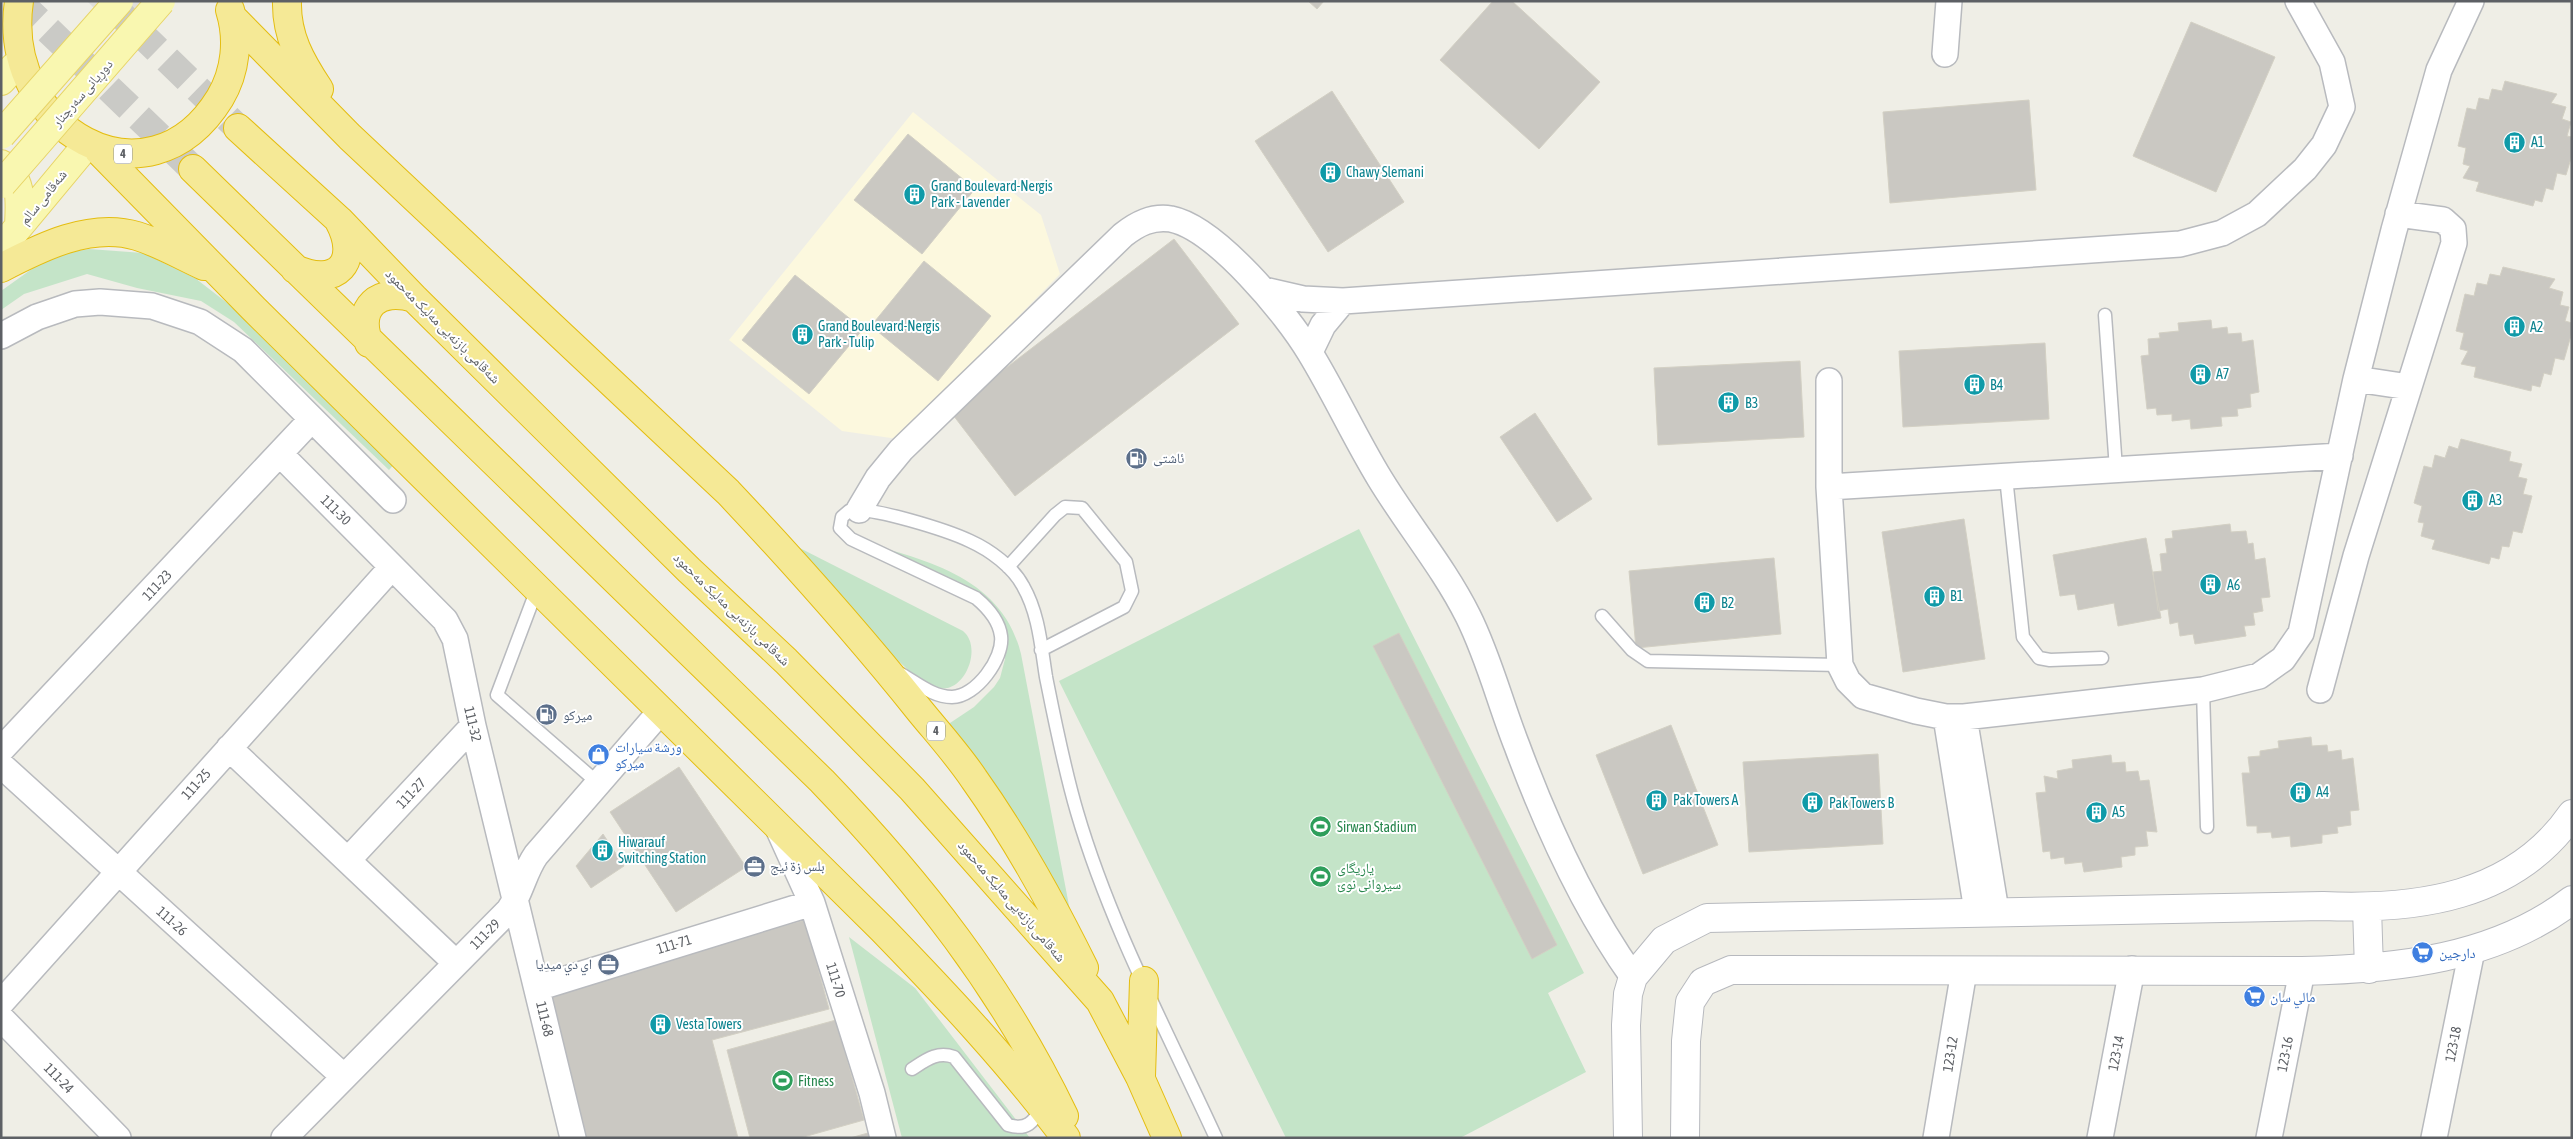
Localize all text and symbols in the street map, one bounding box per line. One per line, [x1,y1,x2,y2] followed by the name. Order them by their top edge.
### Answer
[48,56,119,133] street label: دوڕیانی سەرچنار
[2503,130,2527,154] building icon: A1
[2531,134,2544,150] place label: A1
[114,144,132,164] road number: 4
[1318,160,1342,184] building icon: Chawy Slemani
[1346,164,1424,180] place label: Chawy Slemani
[16,166,72,229] street label: شەقامی سالم
[931,178,1053,210] place label: Grand Boulevard-Nergis Park - Lavender
[903,182,927,206] building icon: Grand Boulevard-Nergis Park - Lavender
[382,265,504,387] street label: شەقامی بازنەیی مەلیک مەحمود
[2502,315,2526,339] building icon: A2
[818,318,940,350] place label: Grand Boulevard-Nergis Park - Tulip
[2530,319,2543,335] place label: A2
[790,322,814,346] building icon: Grand Boulevard-Nergis Park - Tulip
[2188,362,2212,386] building icon: A7
[2216,366,2229,382] place label: A7
[1962,373,1986,397] building icon: B4
[1990,377,2004,393] place label: B4
[1717,391,1741,415] building icon: B3
[1745,395,1758,411] place label: B3
[1125,446,1149,470] fuel station icon: ئاشتی
[1153,450,1184,467] place label: ئاشتی
[2461,488,2485,512] building icon: A3
[318,492,355,529] street label: 111-30
[2489,492,2502,508] place label: A3
[670,549,793,669] street label: شەقامی بازنەیی مەلیک مەحمود
[139,566,175,604] street label: 111-23
[2199,573,2223,597] building icon: A6
[2227,577,2241,593] place label: A6
[1922,584,1946,608] building icon: B1
[1950,588,1963,604] place label: B1
[1693,591,1717,615] building icon: B2
[1721,595,1734,611] place label: B2
[535,703,559,727] fuel station icon: میرکو
[461,705,485,743] street label: 111-32
[563,707,592,724] place label: میرکو
[927,721,945,740] road number: 4
[615,739,682,772] place label: ورشة سیارات میرکو
[587,743,611,767] shop icon: ورشة سیارات میرکو
[178,765,214,803] street label: 111-25
[393,774,429,812] street label: 111-27
[2288,780,2312,804] building icon: A4
[2316,784,2330,800] place label: A4
[1645,788,1669,812] building icon: Pak Towers A
[1801,791,1825,815] building icon: Pak Towers B
[1673,792,1738,808] place label: Pak Towers A
[1829,795,1894,811] place label: Pak Towers B
[2084,800,2108,824] building icon: A5
[2112,804,2125,820] place label: A5
[1309,815,1333,839] sports icon: Sirwan Stadium
[1337,819,1417,835] place label: Sirwan Stadium
[618,834,706,866] place label: Hiwarauf Switching Station
[954,837,1069,966] street label: شەقامی بازنەیی مەلیک مەحمود
[590,838,614,862] building icon: Hiwarauf Switching Station
[742,854,766,878] office icon: بلس زة ئيج
[770,858,825,876] place label: بلس زة ئيج
[1337,860,1401,893] place label: یاریگای سیروانی نوێ
[1309,864,1333,888] sports icon: یاریگای سیروانی نوێ
[153,903,191,939] street label: 111-26
[467,916,503,952] street label: 111-29
[655,931,693,957] street label: 111-71
[2411,941,2435,965] supermarket icon: دارجين
[2439,945,2476,962] place label: دارجين
[596,952,620,976] office icon: اي دي ميديا
[535,956,592,976] place label: اي دي ميديا
[823,961,849,1000] street label: 111-70
[2242,985,2266,1009] supermarket icon: مالي سان
[2270,989,2315,1009] place label: مالي سان
[533,1000,557,1039] street label: 111-68
[648,1012,672,1036] building icon: Vesta Towers
[676,1016,742,1032] place label: Vesta Towers
[2442,1025,2464,1063] street label: 123-18
[2105,1034,2127,1072] street label: 123-14
[1939,1035,1961,1073] street label: 123-12
[2274,1035,2296,1073] street label: 123-16
[41,1060,77,1097] street label: 111-24
[770,1069,794,1093] sports icon: Fitness
[798,1073,834,1089] place label: Fitness

